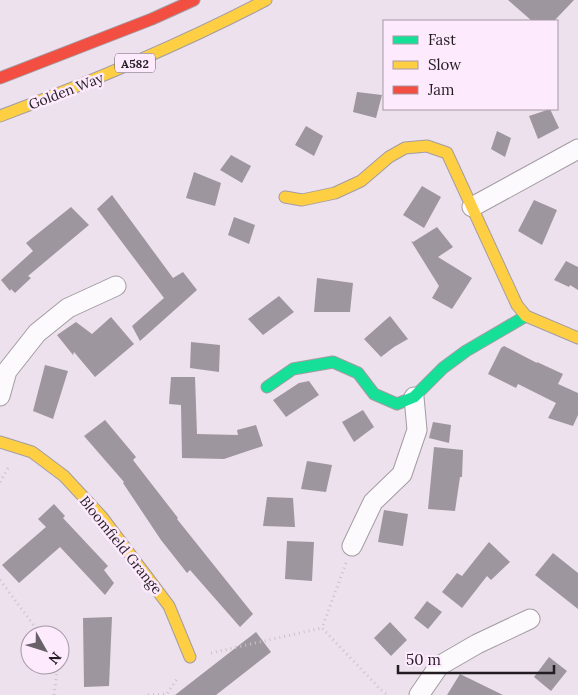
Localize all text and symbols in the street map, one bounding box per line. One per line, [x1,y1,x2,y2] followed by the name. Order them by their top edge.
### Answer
[383,20,558,110] legend
[428,30,456,49] text: Fast
[115,54,155,72] road number: A582
[428,55,461,74] text: Slow
[26,68,107,113] street label: Golden Way
[427,80,455,99] text: Jam
[76,492,166,598] street label: Bloomfield Grange
[20,625,70,675] north arrow
[398,642,554,674] scale bar
[45,648,66,668] text: N
[406,650,441,669] text: 50 m

